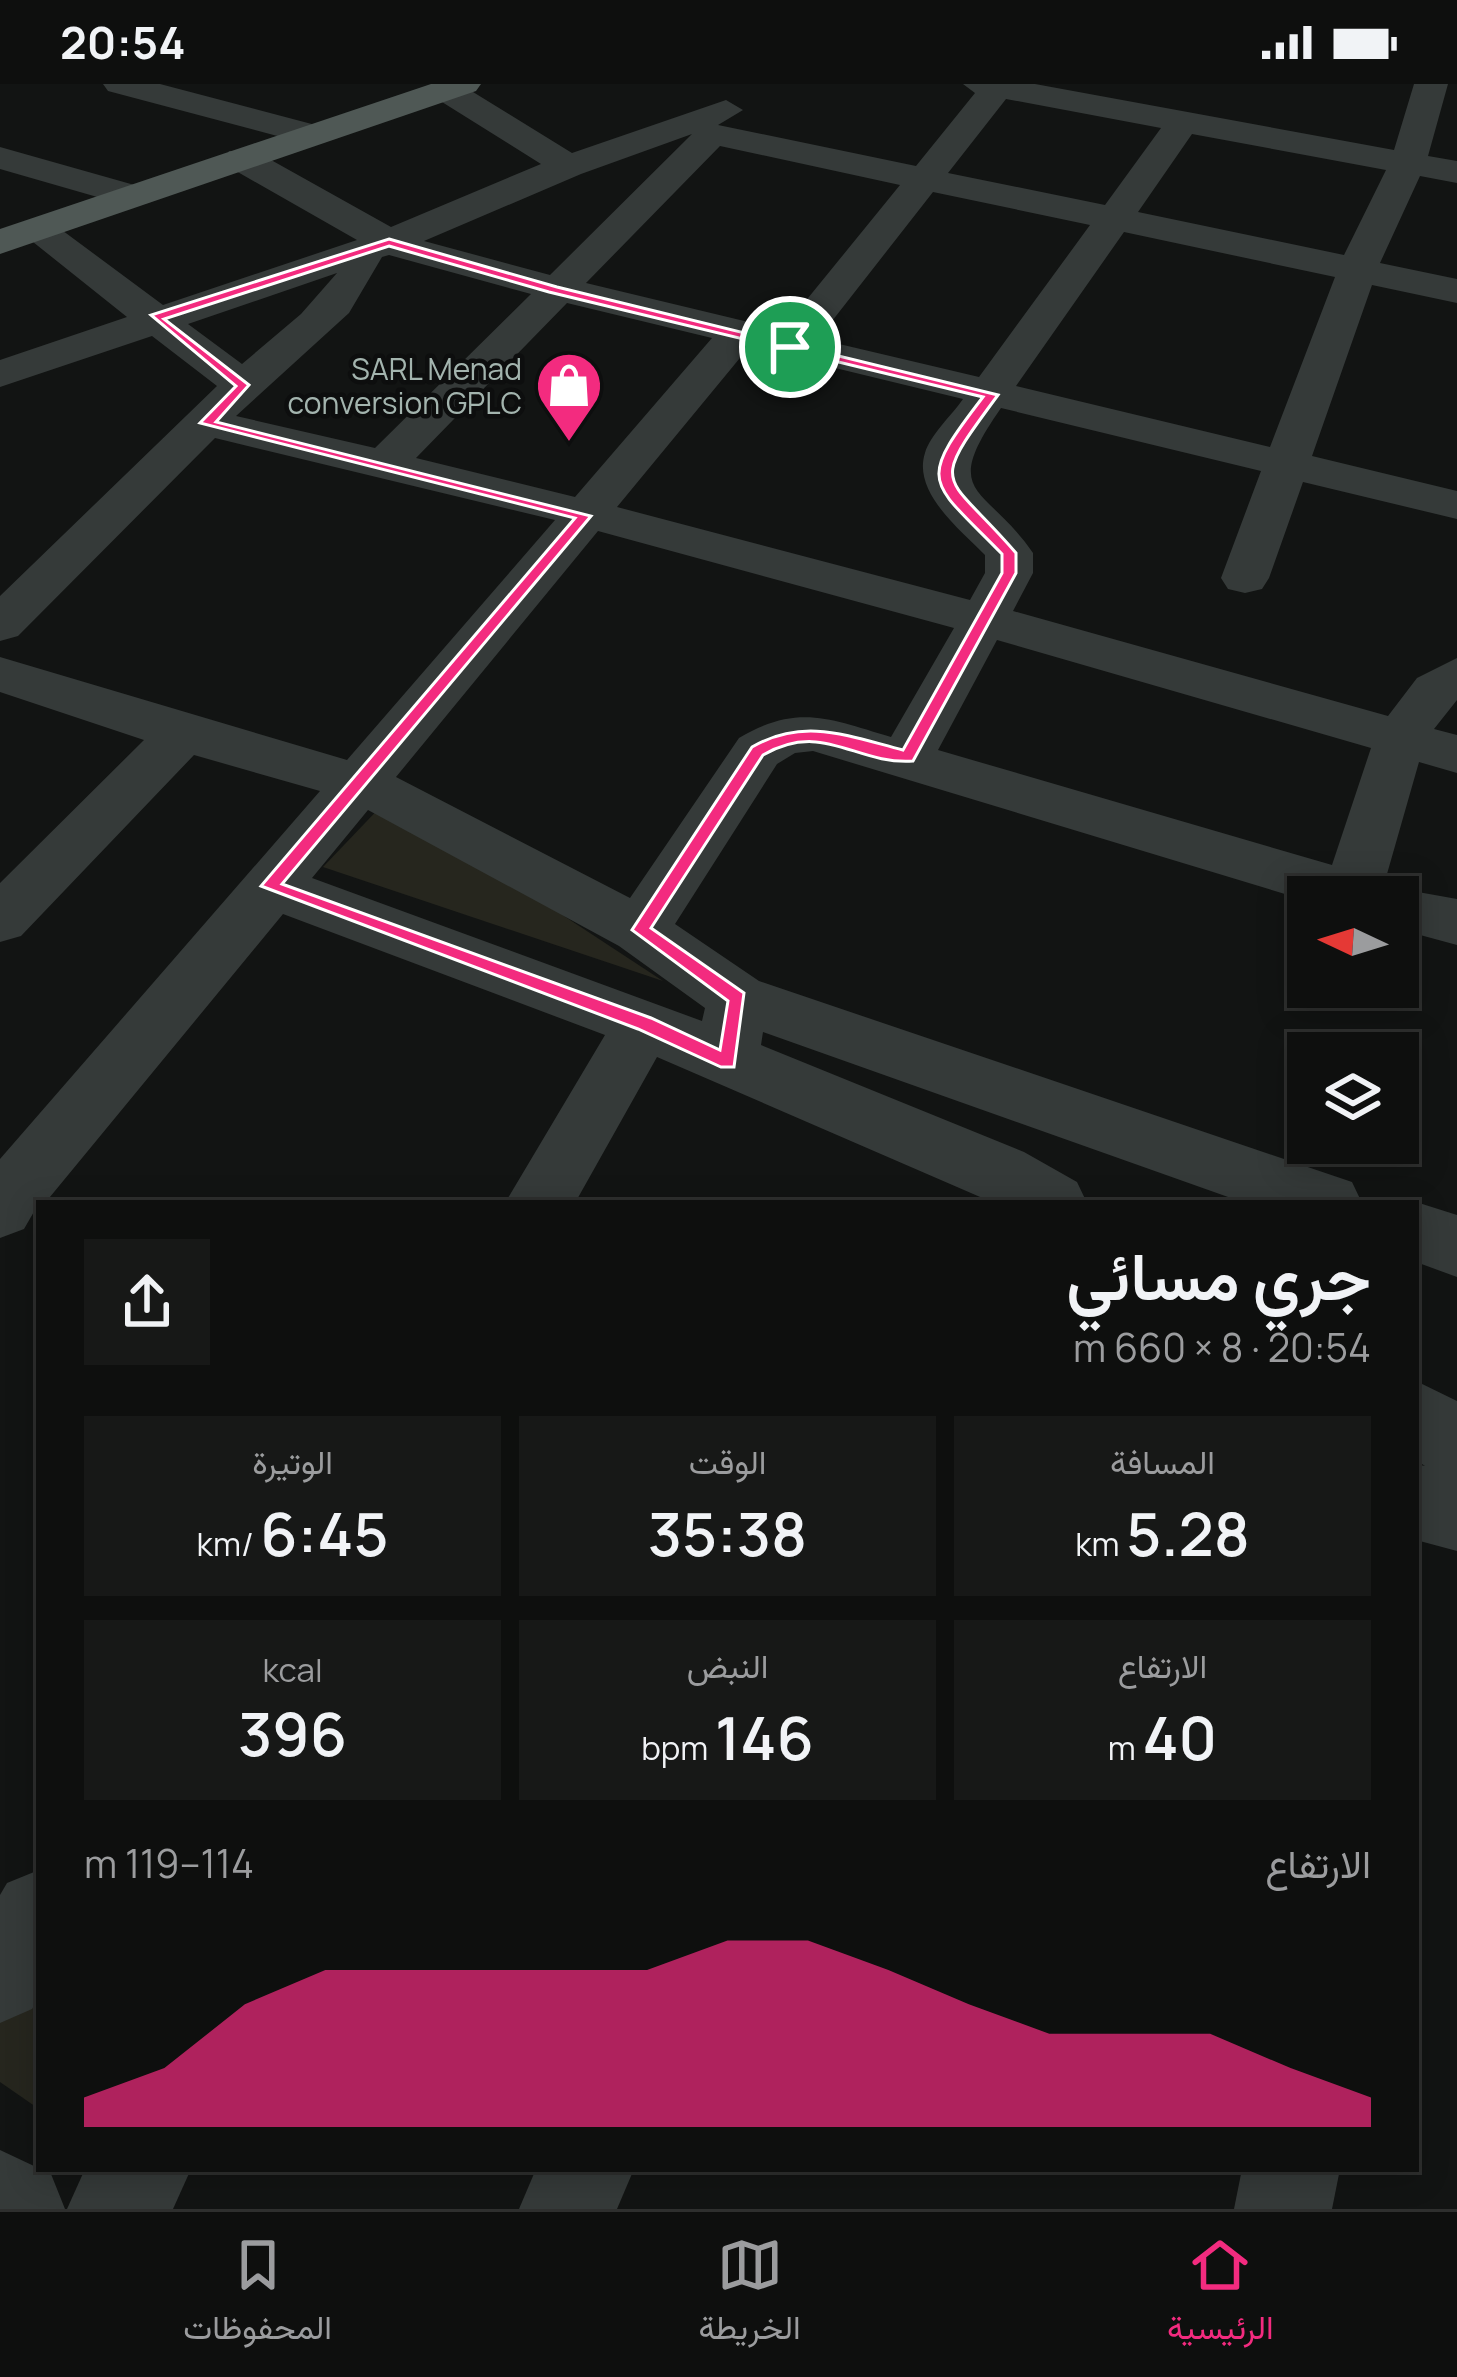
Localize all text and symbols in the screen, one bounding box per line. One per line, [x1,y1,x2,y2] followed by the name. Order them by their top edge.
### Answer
[60,11,186,73] text: 20:54
[739,296,841,398] pin
[757,314,823,380] icon: arrive
[288,348,522,423] place label: SARL Menad conversion GPLC
[534,350,604,444] shop icon: SARL Menad conversion GPLC
[1287,876,1419,1008] north arrow
[1287,876,1419,1164] map controls
[1287,1032,1419,1164] button: layers
[1066,1230,1371,1320] text: جري مسائي
[84,1239,210,1365] button: share
[1073,1320,1371,1374] text: 20:54 · 8 × 660 m
[252,1439,333,1484] text: الوتيرة
[689,1439,766,1484] text: الوقت
[1110,1439,1215,1484] text: المسافة
[260,1492,388,1574] text: 6:45
[648,1492,807,1574] text: 35:38
[1126,1492,1250,1574] text: 5.28
[197,1521,260,1566] text: /km
[1075,1521,1126,1566] text: km
[687,1643,768,1688] text: النبض
[1118,1643,1207,1688] text: الارتفاع
[262,1647,323,1692] text: kcal
[238,1692,347,1774] text: 396
[715,1696,814,1778] text: 146
[1142,1696,1217,1778] text: 40
[641,1725,715,1770] text: bpm
[1108,1725,1142,1770] text: m
[84,1836,254,1890] text: 114–119 m
[1265,1836,1371,1890] text: الارتفاع
[183,2232,332,2357] tab: المحفوظات
[698,2232,801,2357] tab: الخريطة
[1167,2232,1274,2357] tab: الرئيسية

